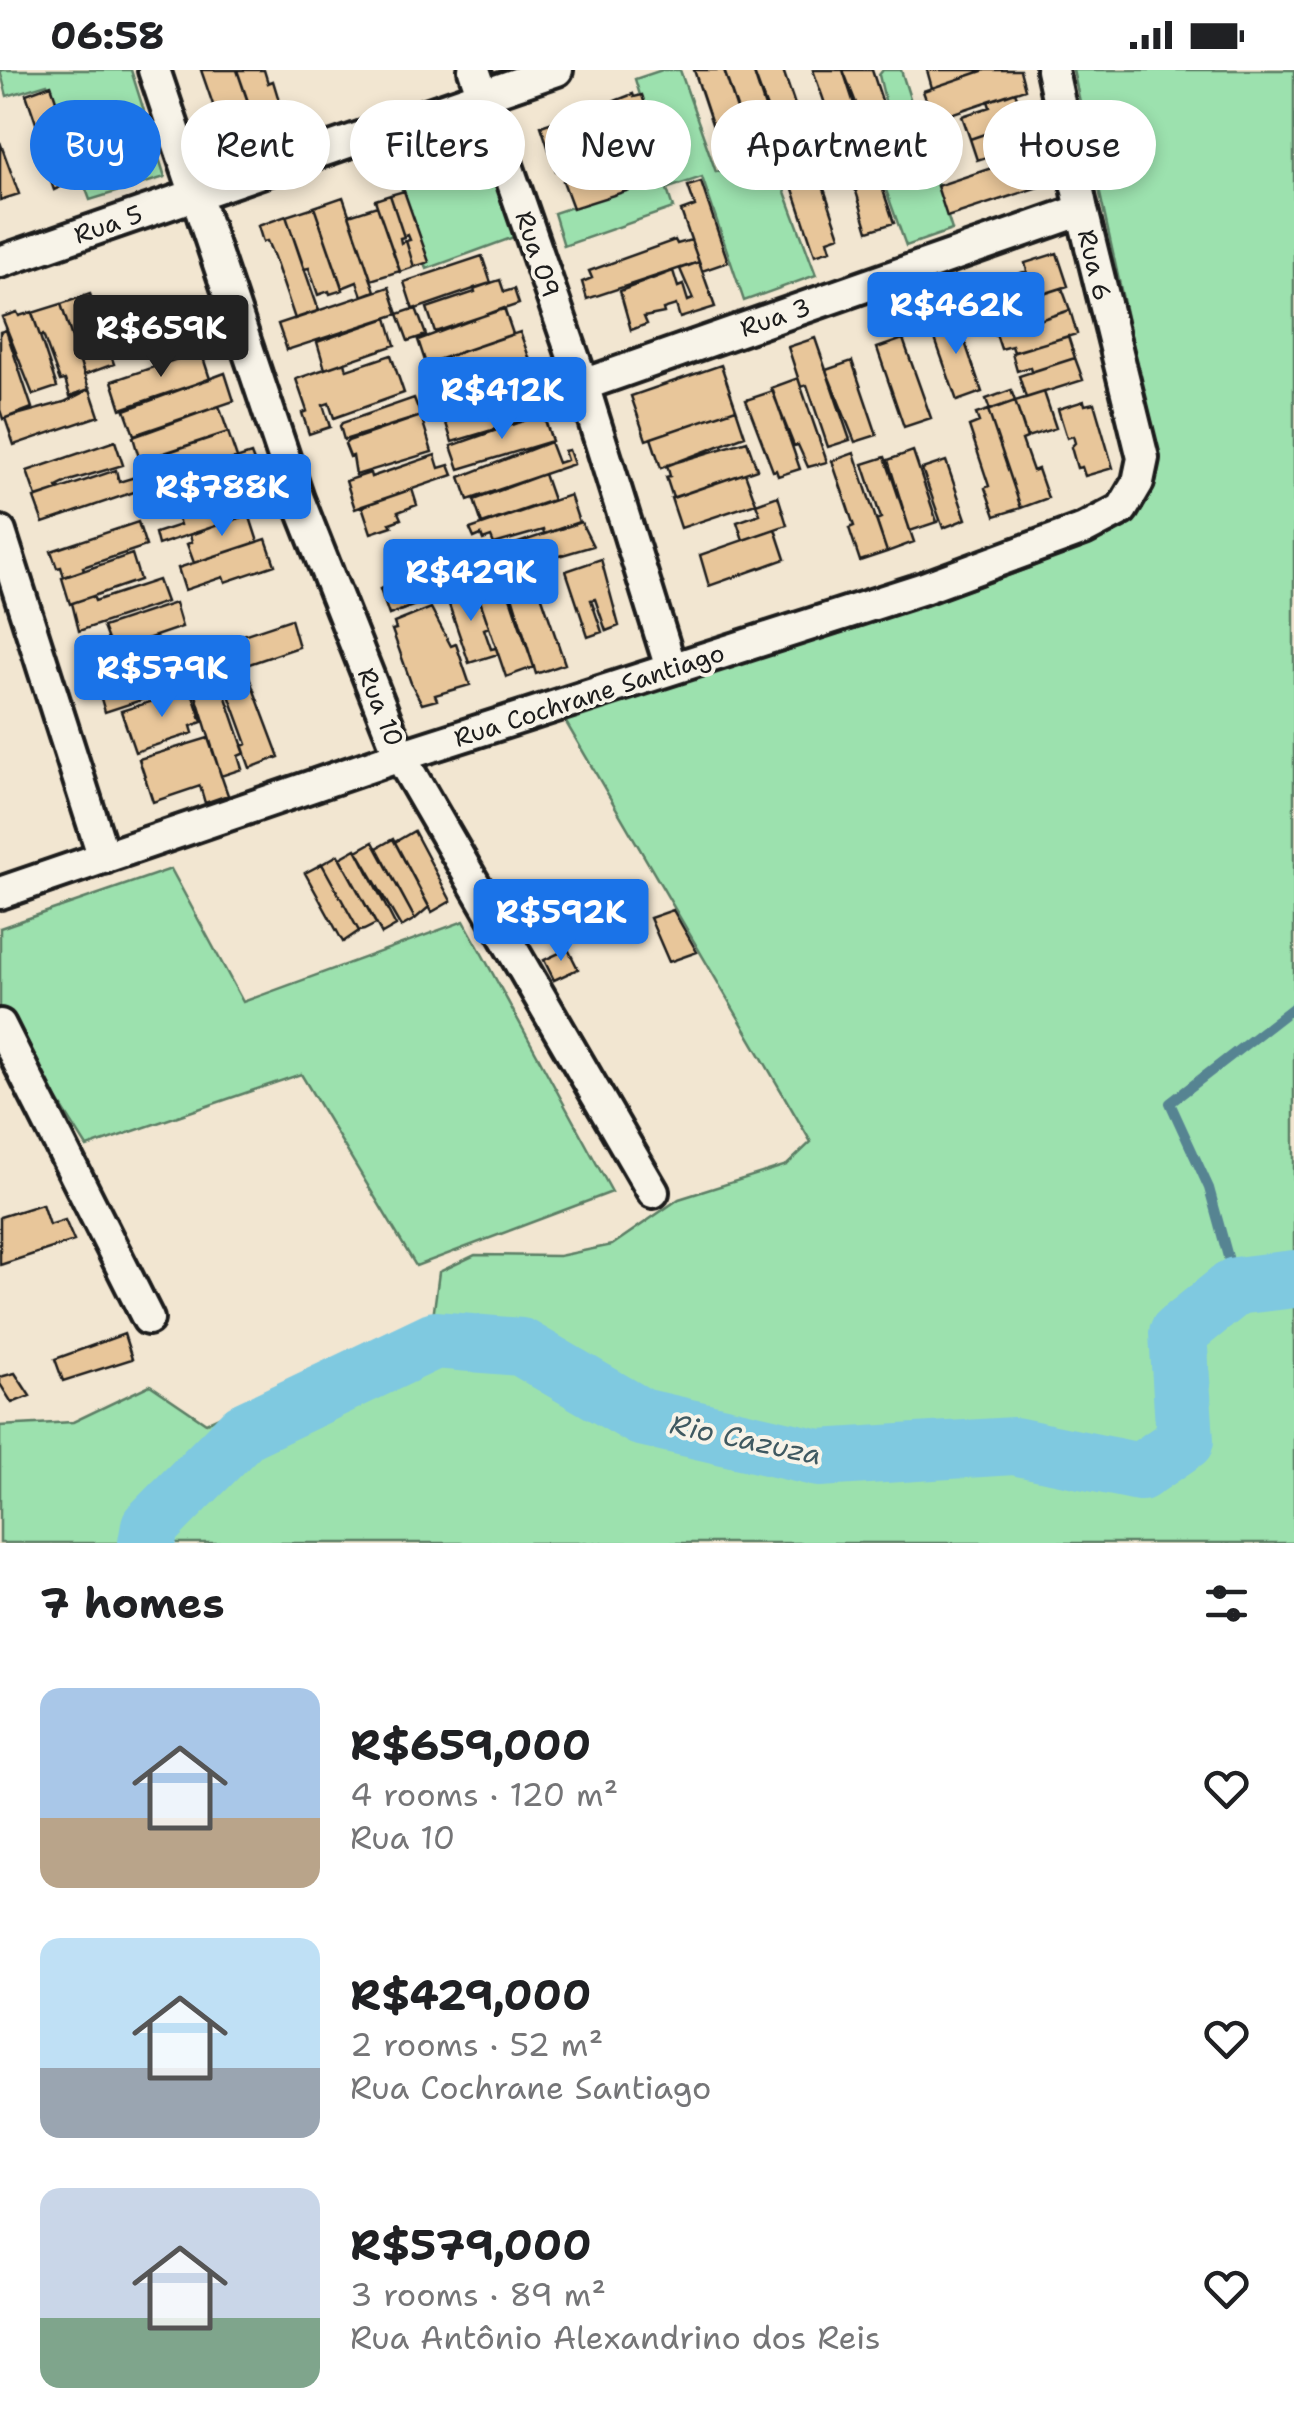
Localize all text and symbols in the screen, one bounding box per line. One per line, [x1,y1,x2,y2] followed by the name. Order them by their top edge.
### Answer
[50,10,165,61] text: 06:58
[30,100,161,190] chip: Buy
[181,100,330,190] chip: Rent
[350,100,525,190] chip: Filters
[545,100,691,190] chip: New
[711,100,963,190] chip: Apartment
[983,100,1156,190] chip: House
[69,196,147,252] street label: Rua 5
[507,206,569,302] street label: Rua 09
[1070,226,1120,304] street label: Rua 6
[875,272,1037,357] pin: R$462K
[889,283,1023,326] text: R$462K
[735,289,815,345] street label: Rua 3
[80,295,242,380] pin: R$659K
[95,306,227,349] text: R$659K
[421,357,583,442] pin: R$412K
[440,368,564,411] text: R$412K
[141,454,303,539] pin: R$788K
[155,465,289,508] text: R$788K
[390,539,552,624] pin: R$429K
[405,550,537,593] text: R$429K
[81,635,243,720] pin: R$579K
[449,635,729,755] street label: Rua Cochrane Santiago
[96,646,228,689] text: R$579K
[350,663,412,751] street label: Rua 10
[480,879,642,964] pin: R$592K
[495,890,627,933] text: R$592K
[667,1404,825,1474] water label: Rio Cazuza
[40,1575,225,1631] text: 7 homes
[1199,1576,1254,1631] icon: filters
[350,1717,591,1773] text: R$659,000
[120,1728,240,1848] icon: home
[1199,1761,1254,1816] icon: heart
[350,1773,618,1816] text: 4 rooms · 120 m²
[350,1816,455,1859] text: Rua 10
[350,1967,591,2023] text: R$429,000
[120,1978,240,2098] icon: home
[1199,2011,1254,2066] icon: heart
[350,2023,603,2066] text: 2 rooms · 52 m²
[350,2066,712,2109] text: Rua Cochrane Santiago
[350,2217,592,2273] text: R$579,000
[120,2228,240,2348] icon: home
[1199,2261,1254,2316] icon: heart
[350,2273,606,2316] text: 3 rooms · 89 m²
[350,2316,881,2359] text: Rua Antônio Alexandrino dos Reis

